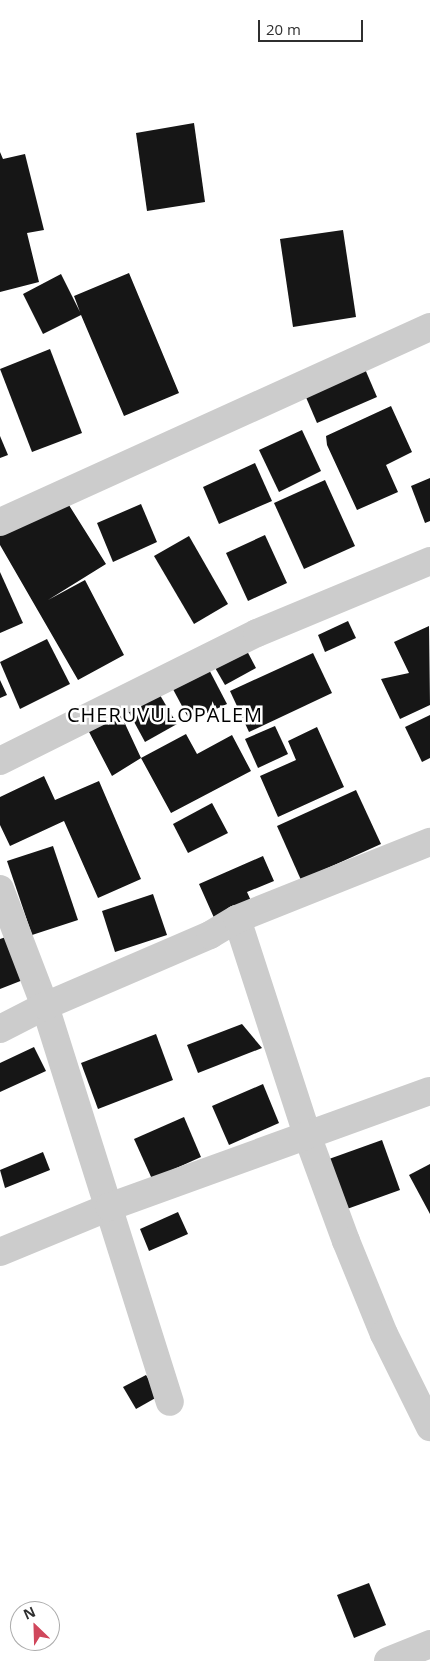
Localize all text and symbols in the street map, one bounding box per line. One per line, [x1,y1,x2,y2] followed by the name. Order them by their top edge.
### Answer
[260,10,365,42] scale bar
[266,19,301,39] text: 20 m
[65,702,265,726] district label: CHERUVULOPALEM
[10,1601,60,1651] north arrow
[20,1602,38,1624] text: N

